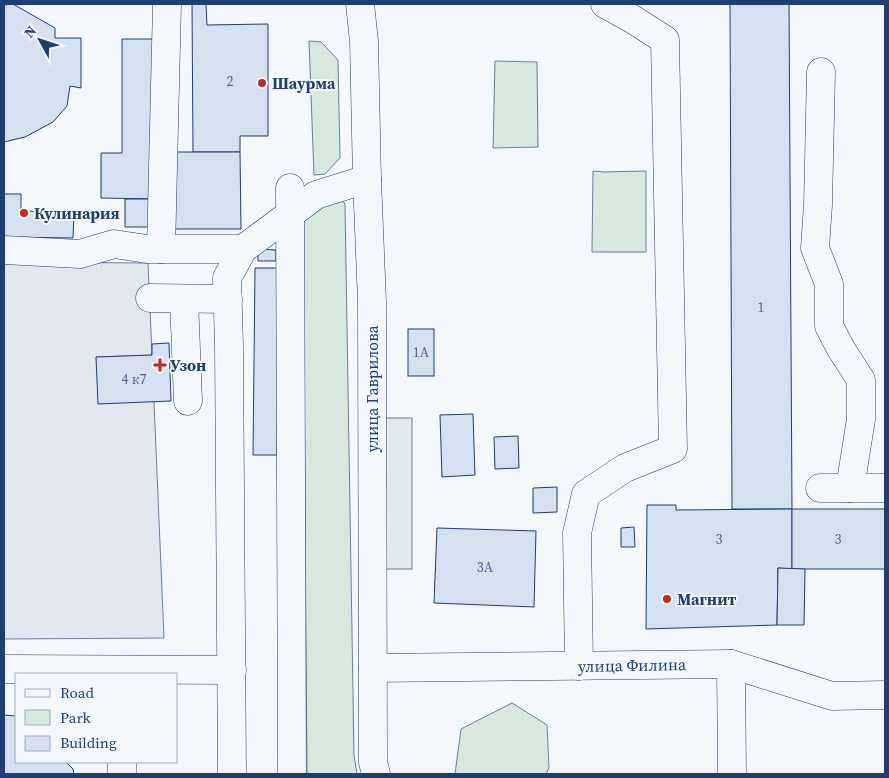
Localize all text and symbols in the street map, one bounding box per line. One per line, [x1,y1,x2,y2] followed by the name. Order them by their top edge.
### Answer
[15,15,65,65] north arrow
[19,21,41,42] text: N
[227,71,234,91] house number: 2
[272,72,336,94] place label: Шаурма
[256,77,268,89] marker: Шаурма
[34,202,120,224] place label: Кулинария
[18,207,30,219] marker: Кулинария
[758,297,765,317] house number: 1
[361,325,383,453] street label: улица Гаврилова
[413,342,430,362] house number: 1А
[170,354,206,376] place label: Узон
[154,359,166,371] marker: Узон
[121,369,147,389] house number: 4 к7
[716,529,723,549] house number: 3
[835,529,842,549] house number: 3
[477,557,494,577] house number: 3А
[677,588,737,610] place label: Магнит
[661,593,673,605] marker: Магнит
[578,653,687,677] street label: улица Филина
[15,673,178,763] legend
[60,682,94,703] text: Road
[60,707,92,728] text: Park
[60,732,117,753] text: Building

